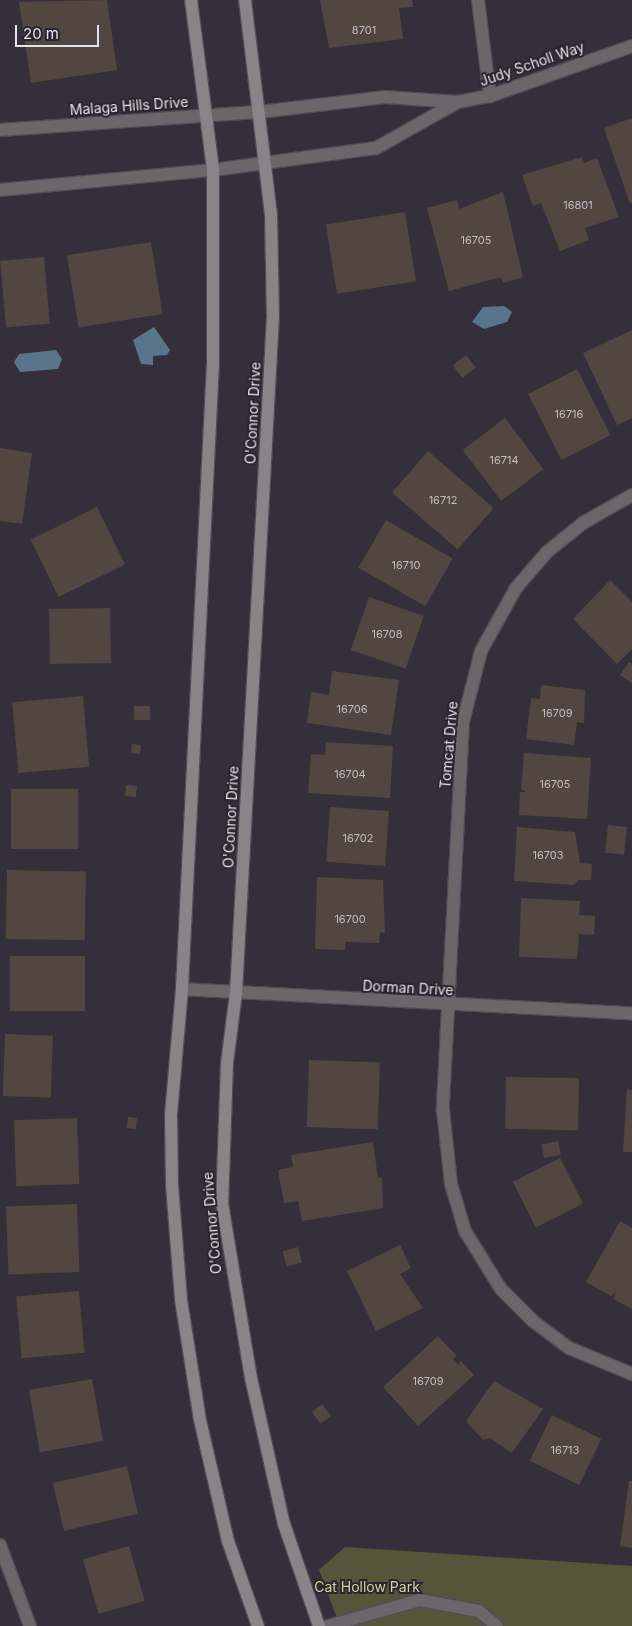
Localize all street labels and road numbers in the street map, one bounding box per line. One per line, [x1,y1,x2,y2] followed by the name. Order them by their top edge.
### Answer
[477,38,587,90] street label: Judy Scholl Way
[69,93,189,119] street label: Malaga Hills Drive
[242,361,264,465] street label: O'Connor Drive
[437,701,461,789] street label: Tomcat Drive
[220,765,242,869] street label: O'Connor Drive
[362,977,454,999] street label: Dorman Drive
[199,1171,225,1275] street label: O'Connor Drive

